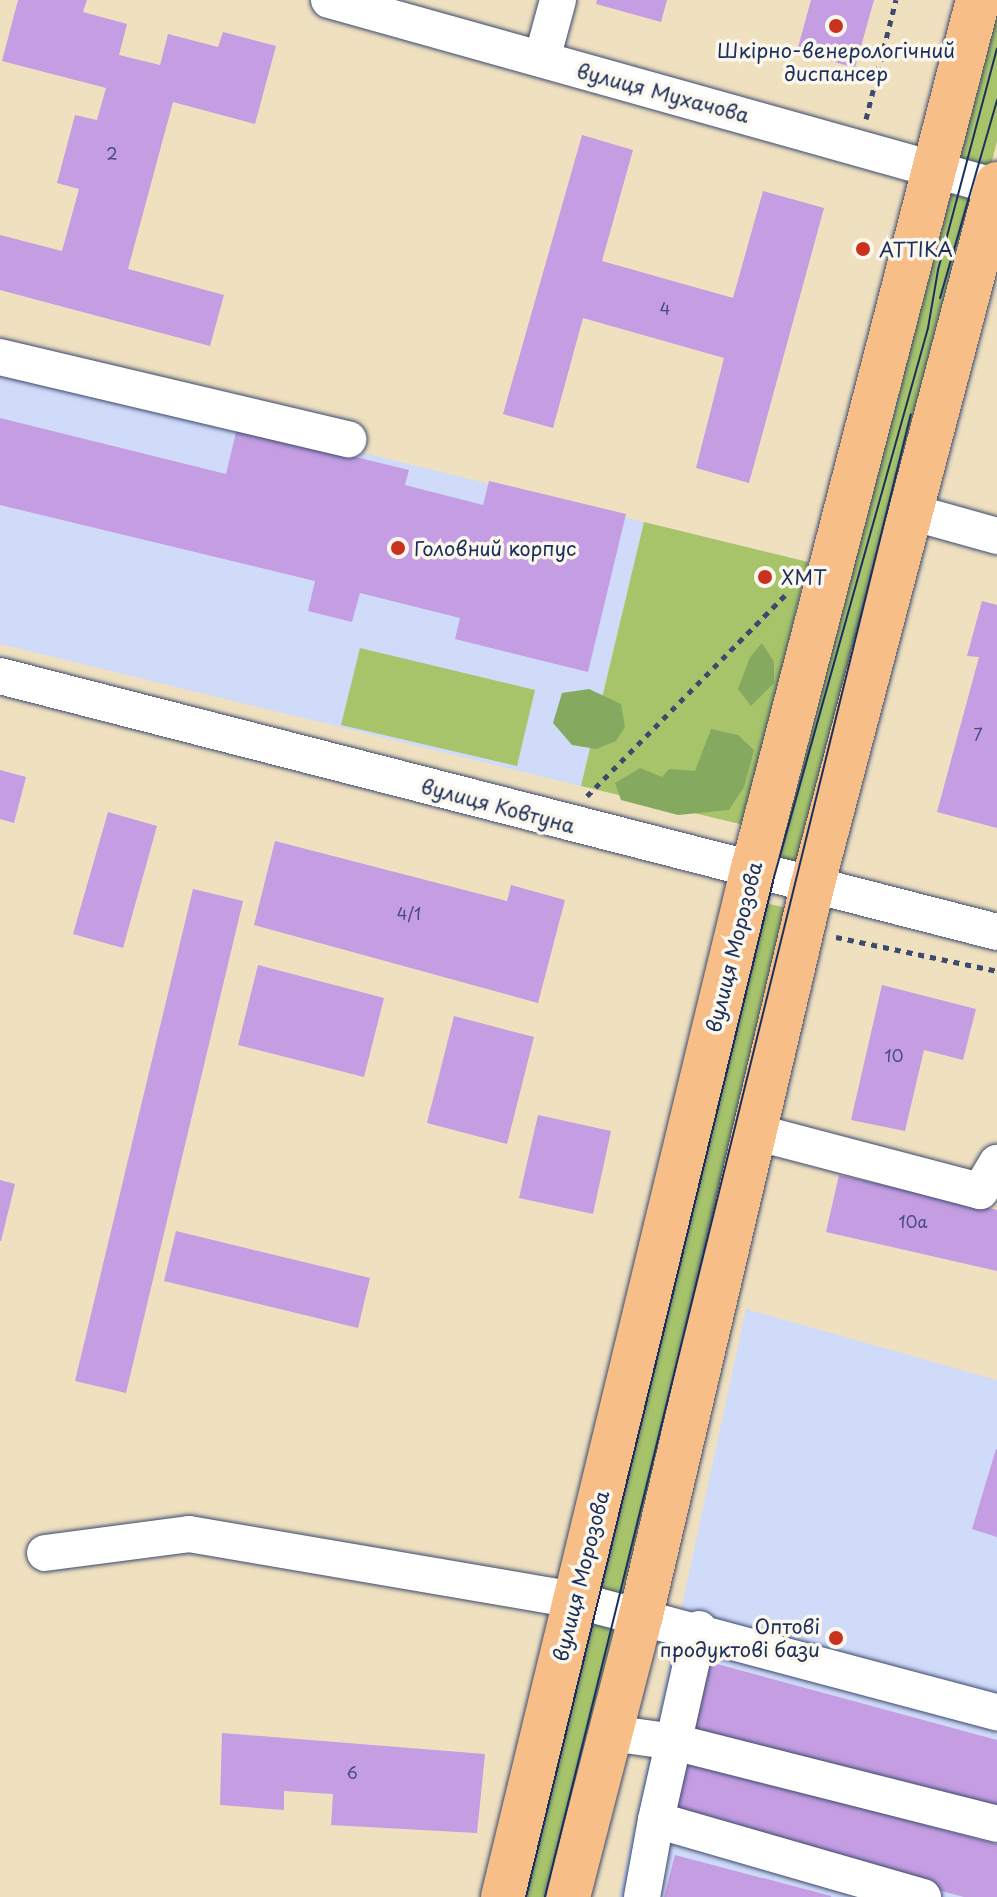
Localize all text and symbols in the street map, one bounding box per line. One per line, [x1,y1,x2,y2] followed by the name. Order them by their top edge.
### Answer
[827,17,845,35] marker: Шкірно-венерологічний диспансер
[717,38,955,85] place label: Шкірно-венерологічний диспансер
[574,58,752,128] street label: вулиця Мухачова
[106,143,118,163] house number: 2
[879,237,953,261] place label: АТТІКА
[854,240,872,258] marker: АТТІКА
[660,298,670,318] house number: 4
[414,536,578,560] place label: Головний корпус
[389,539,407,557] marker: Головний корпус
[781,565,827,589] place label: ХМТ
[756,568,774,586] marker: ХМТ
[973,724,983,744] house number: 7
[418,774,578,838] street label: вулиця Ковтуна
[701,859,767,1035] street label: вулиця Морозова
[397,903,421,923] house number: 4/1
[885,1045,903,1065] house number: 10
[899,1211,927,1231] house number: 10а
[548,1488,614,1664] street label: вулиця Морозова
[659,1614,820,1661] place label: Оптові продуктові бази
[827,1629,845,1647] marker: Оптові продуктові бази
[346,1762,358,1782] house number: 6

